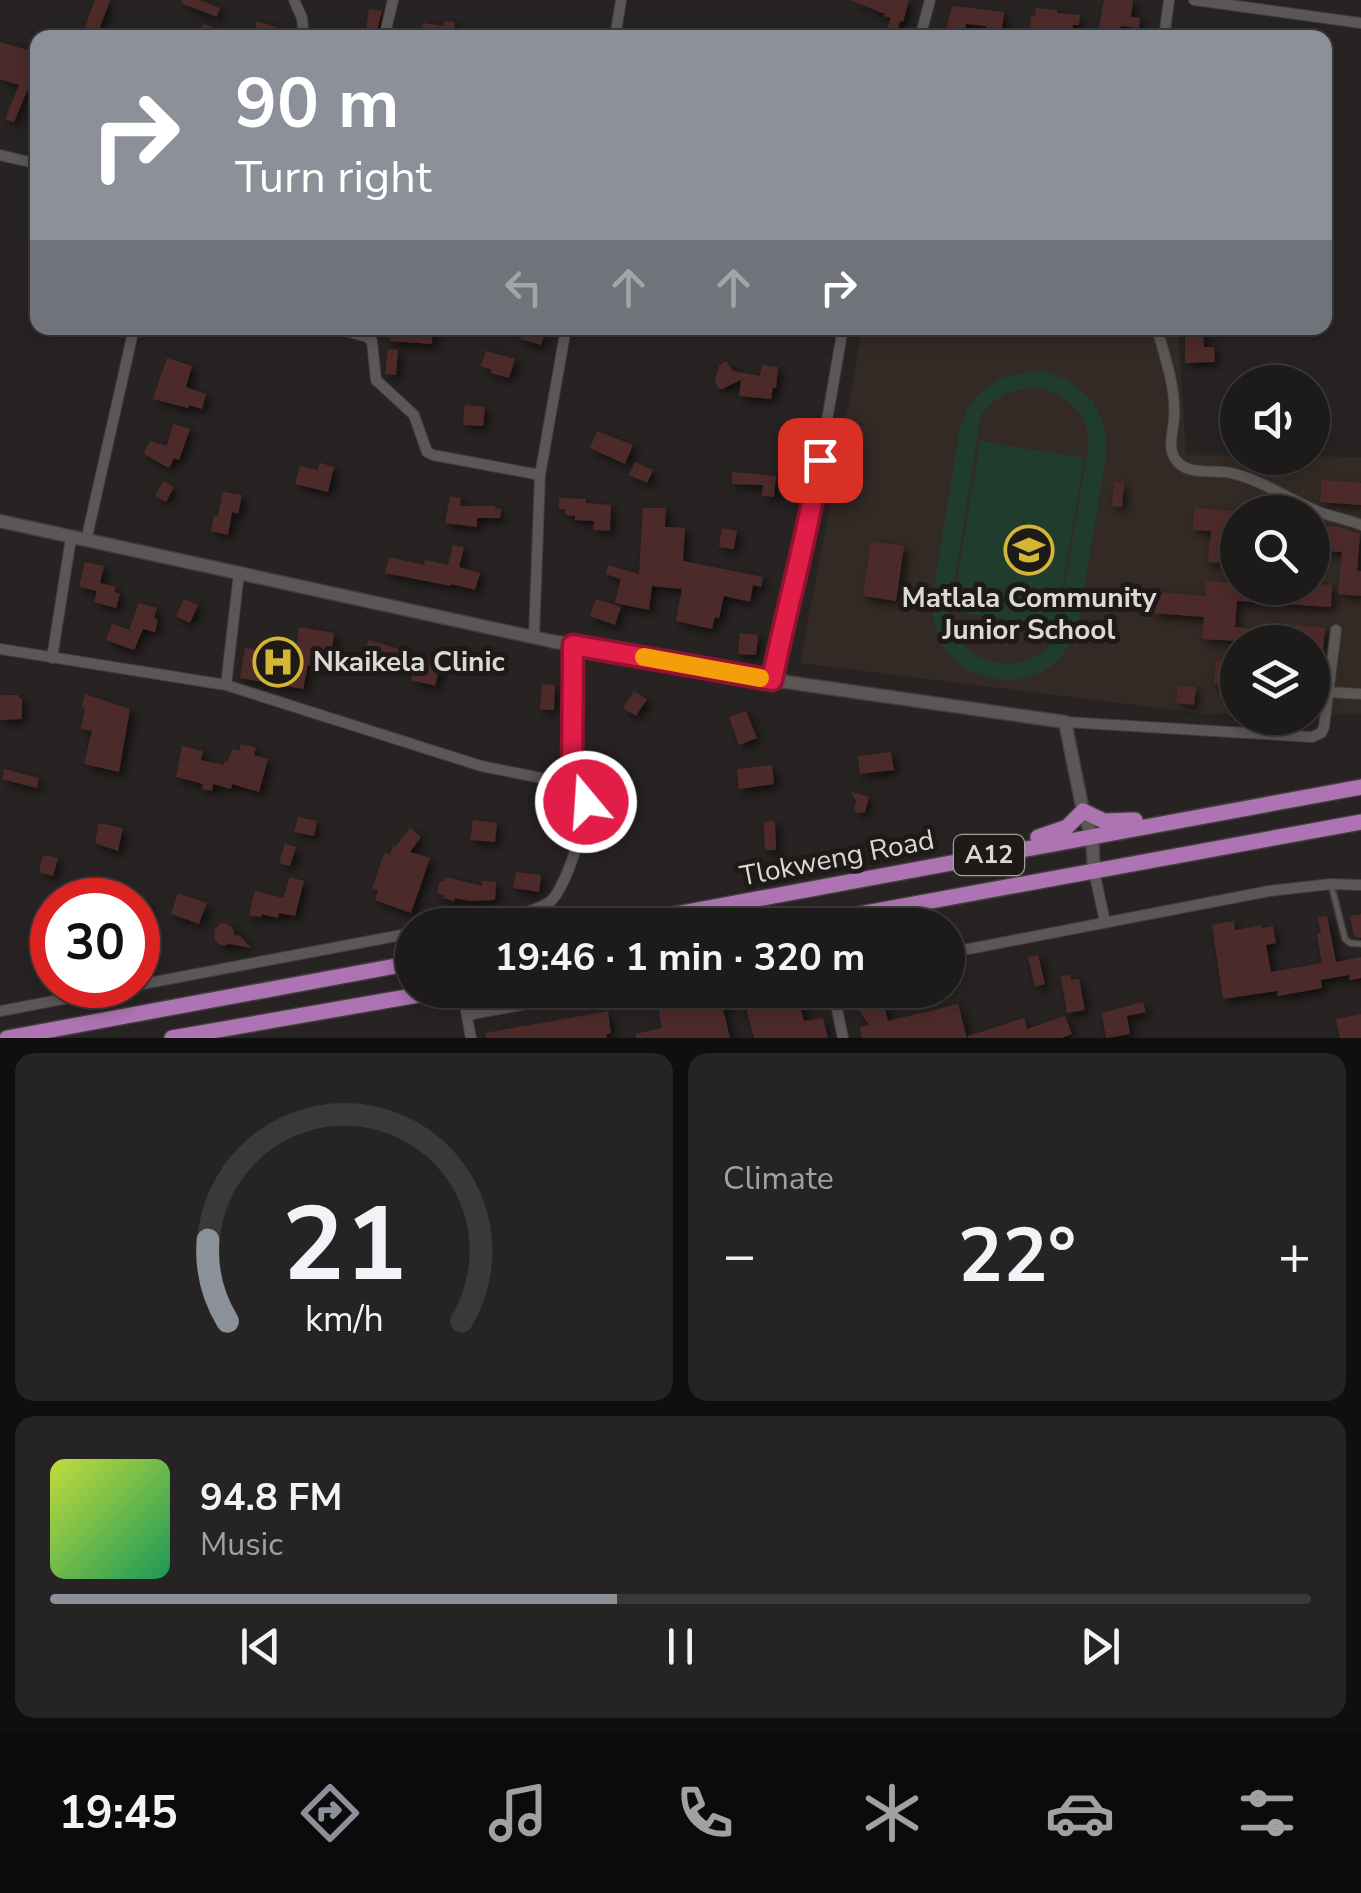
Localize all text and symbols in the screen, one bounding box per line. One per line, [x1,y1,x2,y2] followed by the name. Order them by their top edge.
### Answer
[235,56,399,152] text: 90 m
[70,70,200,200] icon: right
[235,147,432,208] text: Turn right
[496,260,551,315] icon: left
[601,260,656,315] icon: ahead
[706,260,761,315] icon: ahead
[811,260,866,315] icon: right
[1220,365,1330,735] map controls
[1220,365,1330,475] button: sound
[778,418,863,503] pin
[793,433,848,488] icon: arrive
[1220,495,1330,605] button: search
[1003,524,1055,576] school or university icon: Matlala Community Junior School
[901,579,1157,649] place label: Matlala Community Junior School
[1220,625,1330,735] button: layers
[252,636,304,688] hospital icon: Nkaikela Clinic
[313,643,505,681] place label: Nkaikela Clinic
[534,750,638,854] position arrow
[737,821,937,895] street label: Tlokweng Road
[954,835,1024,875] road number: A12
[30,878,160,1008] speed limit sign: 30
[495,932,865,983] text: 19:46 · 1 min · 320 m
[723,1157,834,1200] text: Climate
[282,1174,406,1316] text: 21
[958,1205,1076,1307] text: 22°
[723,1218,756,1293] text: −
[1278,1218,1311,1293] text: +
[305,1295,383,1344] text: km/h
[200,1472,342,1523] text: 94.8 FM
[200,1523,283,1566] text: Music
[233,1619,288,1674] icon: previous
[653,1619,708,1674] icon: pause
[1073,1619,1128,1674] icon: next
[295,1778,365,1848] icon: directions
[483,1778,553,1848] icon: music
[670,1778,740,1848] icon: phone
[857,1778,927,1848] icon: climate
[1045,1778,1115,1848] icon: car
[1232,1778,1302,1848] icon: filters
[59,1783,178,1844] text: 19:45

